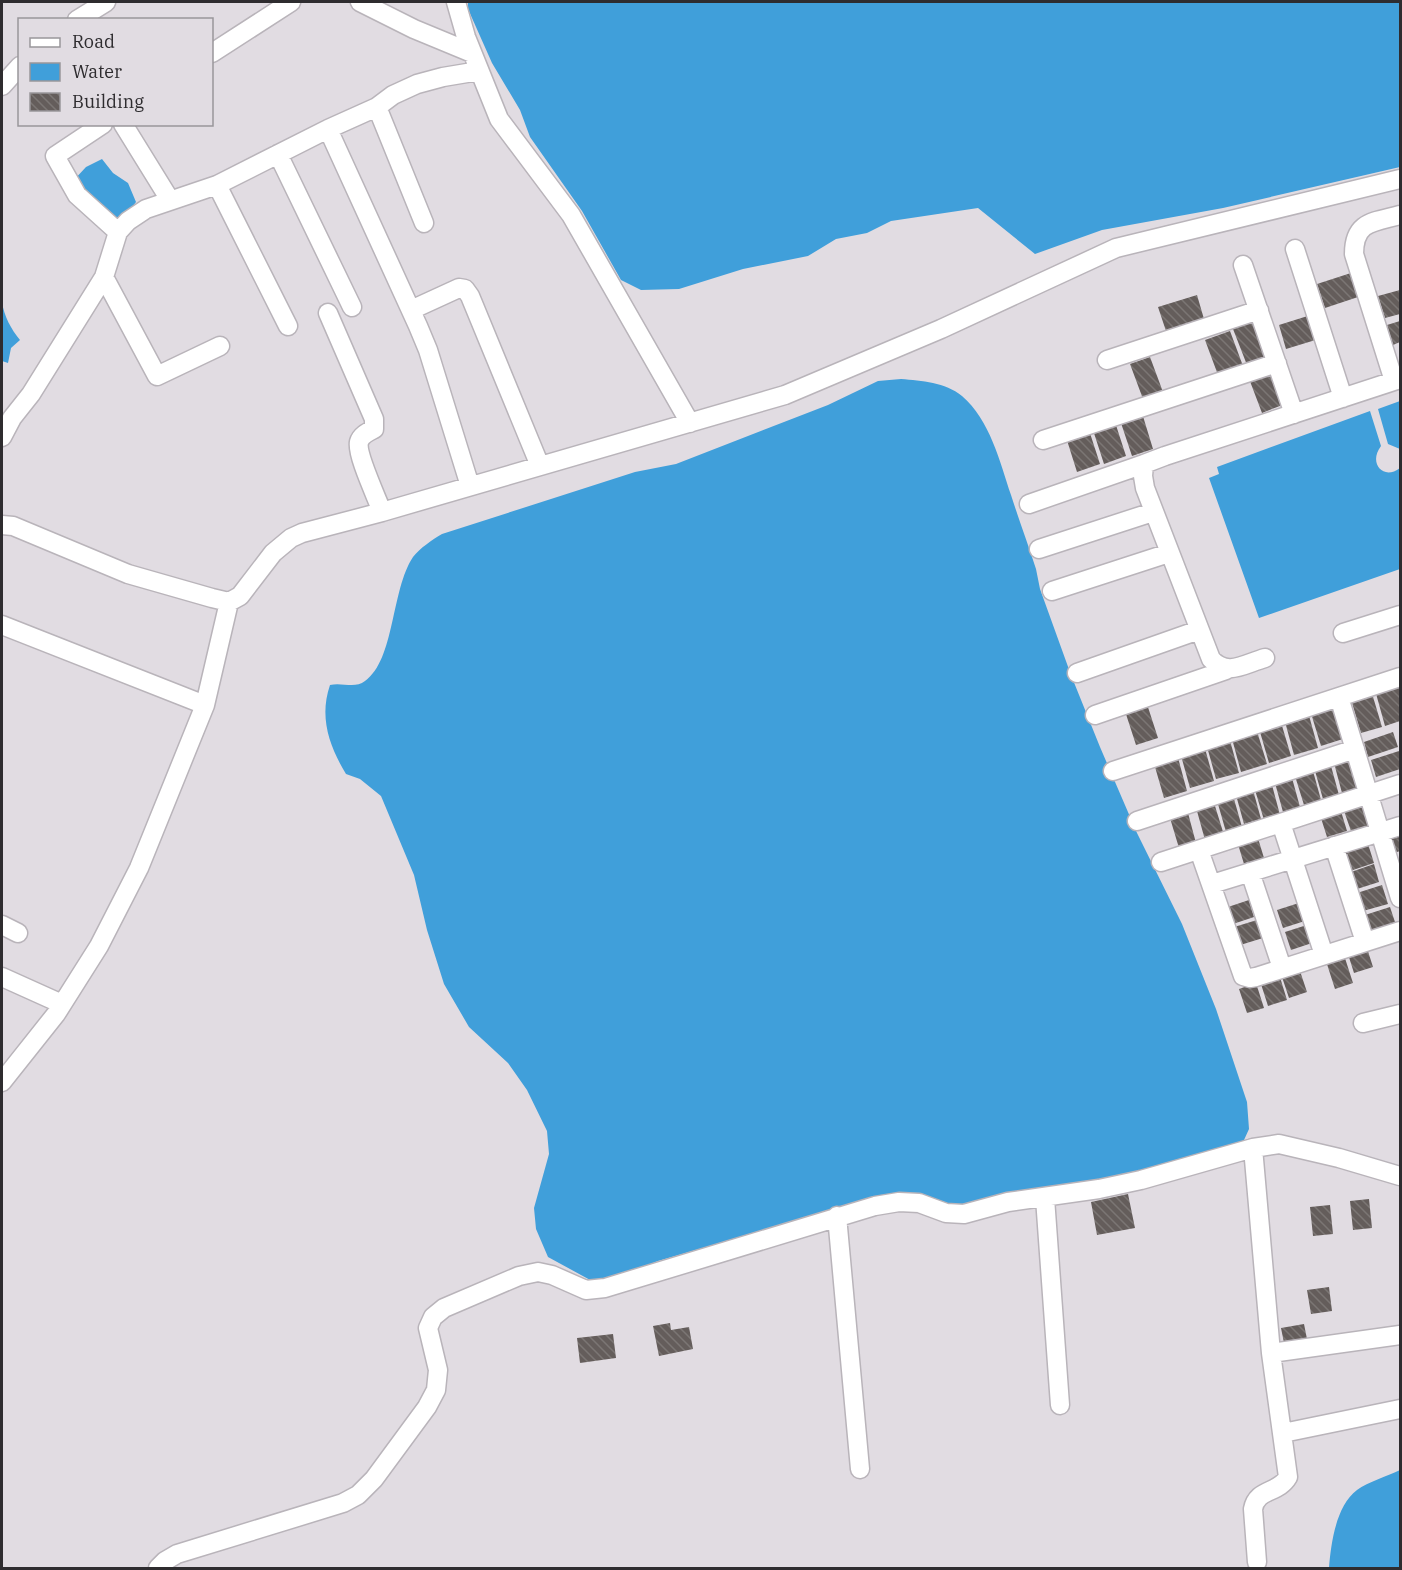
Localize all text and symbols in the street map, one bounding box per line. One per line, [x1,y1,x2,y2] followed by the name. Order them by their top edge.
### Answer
[18,18,213,126] legend
[72,30,115,53] text: Road
[72,60,122,83] text: Water
[72,90,144,113] text: Building

